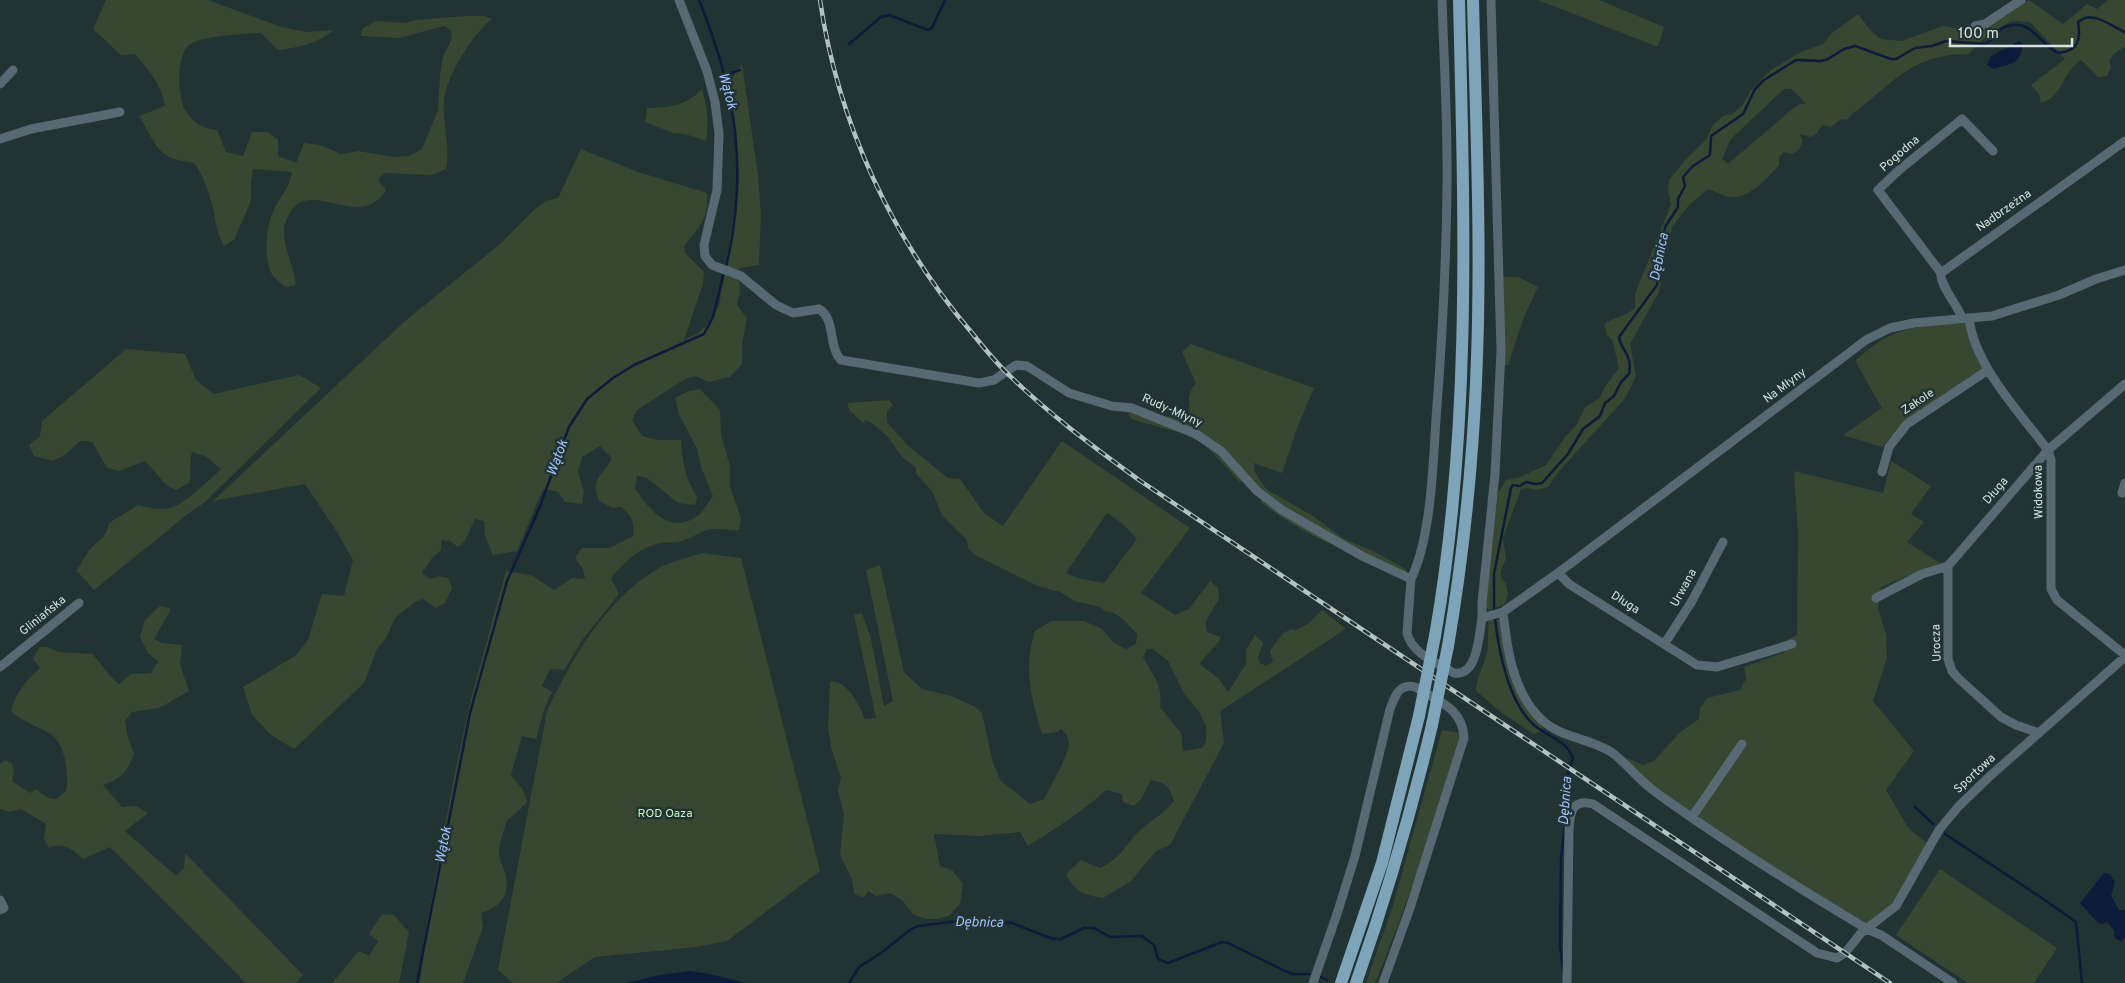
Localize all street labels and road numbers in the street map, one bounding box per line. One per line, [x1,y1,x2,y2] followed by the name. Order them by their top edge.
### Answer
[1877,132,1923,176] street label: Pogodna
[1973,186,2035,236] street label: Nadbrzeżna
[1760,365,1810,407] street label: Na Młyny
[1898,385,1938,419] street label: Zakole
[1139,391,1205,431] street label: Rudy-Młyny
[2031,465,2047,519] street label: Widokowa
[1980,474,2012,508] street label: Długa
[1667,566,1701,610] street label: Urwana
[1608,588,1642,618] street label: Długa
[16,592,70,640] street label: Gliniańska
[1928,624,1946,662] street label: Urocza
[1951,751,1999,797] street label: Sportowa

